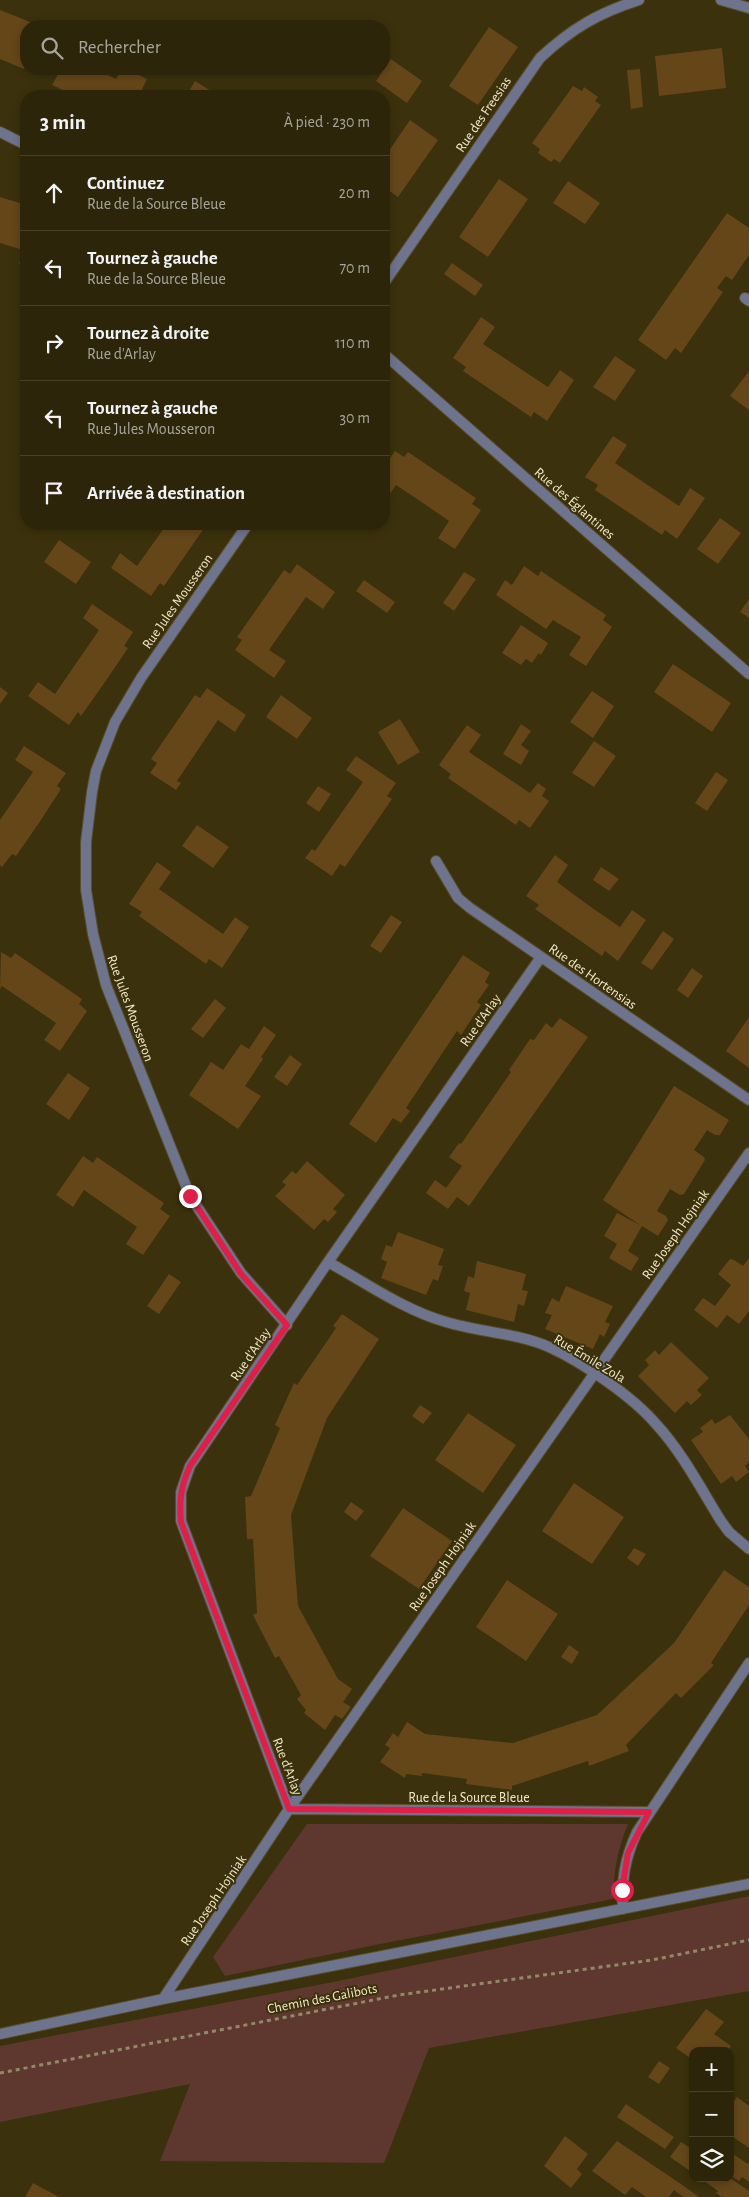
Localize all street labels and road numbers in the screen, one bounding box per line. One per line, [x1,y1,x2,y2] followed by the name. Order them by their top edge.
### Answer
[453,74,514,155] street label: Rue des Freesias
[532,463,619,542] street label: Rue des Églantines
[140,552,216,652] street label: Rue Jules Mousseron
[546,941,639,1012] street label: Rue des Hortensias
[104,953,156,1063] street label: Rue Jules Mousseron
[458,992,504,1049] street label: Rue d'Arlay
[640,1187,712,1282] street label: Rue Joseph Hojniak
[228,1326,274,1383] street label: Rue d'Arlay
[551,1330,630,1386] street label: Rue Émile Zola
[407,1519,479,1614] street label: Rue Joseph Hojniak
[270,1736,304,1797] street label: Rue d'Arlay
[408,1791,530,1805] street label: Rue de la Source Bleue
[178,1852,250,1948] street label: Rue Joseph Hojniak
[266,1981,378,2017] street label: Chemin des Galibots

